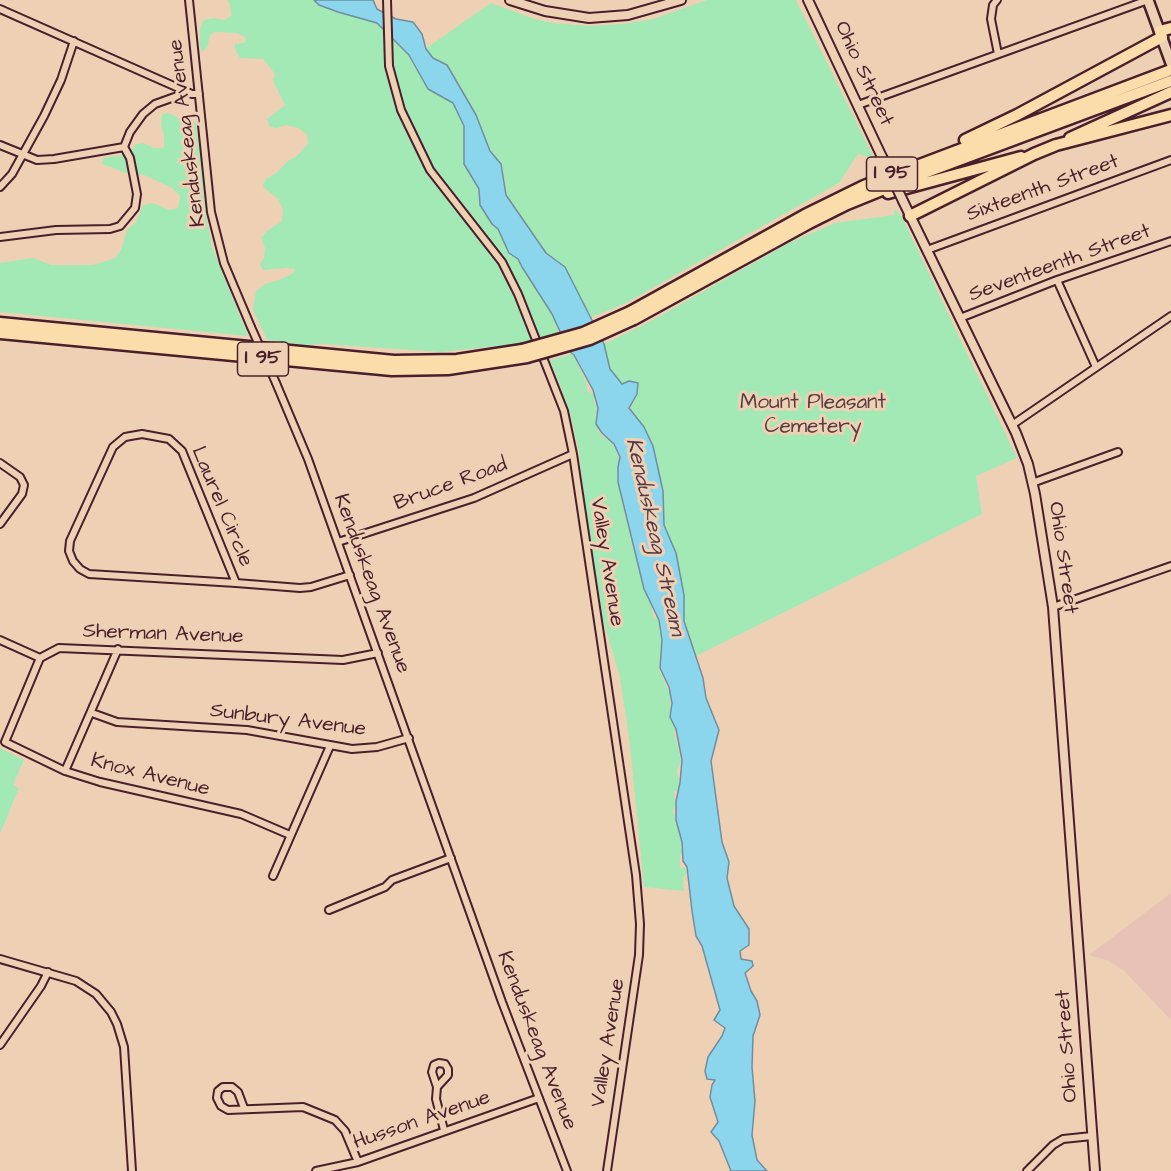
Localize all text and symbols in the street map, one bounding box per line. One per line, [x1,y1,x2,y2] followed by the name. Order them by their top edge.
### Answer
[828,18,898,130] street label: Ohio Street
[164,38,212,228] street label: Kenduskeag Avenue
[963,150,1123,228] street label: Sixteenth Street
[866,157,918,191] road number: I 95
[966,219,1154,309] street label: Seventeenth Street
[238,342,288,376] road number: I 95
[740,391,886,441] park label: Mount Pleasant Cemetery
[618,436,690,638] water label: Kenduskeag Stream
[184,443,258,571] street label: Laurel Circle
[391,453,511,517] street label: Bruce Road
[327,491,415,677] street label: Kenduskeag Avenue
[583,496,629,628] street label: Valley Avenue
[1042,500,1082,616] street label: Ohio Street
[82,620,244,650] street label: Sherman Avenue
[209,699,367,743] street label: Sunbury Avenue
[88,749,212,803] street label: Knox Avenue
[490,948,582,1134] street label: Kenduskeag Avenue
[586,977,632,1109] street label: Valley Avenue
[1052,989,1084,1103] street label: Ohio Street
[350,1086,494,1156] street label: Husson Avenue

